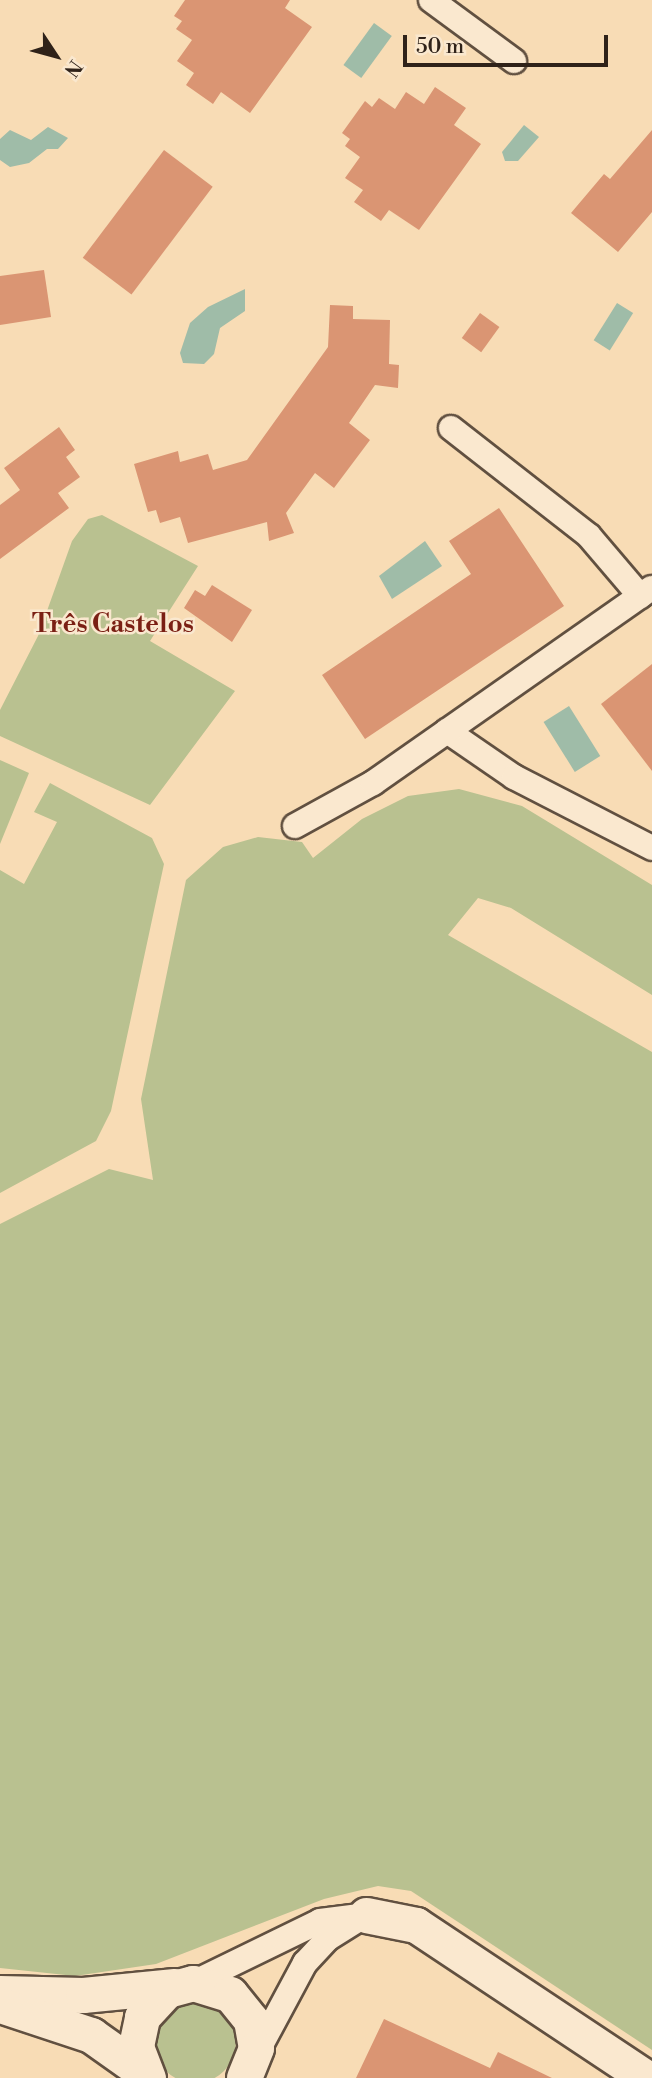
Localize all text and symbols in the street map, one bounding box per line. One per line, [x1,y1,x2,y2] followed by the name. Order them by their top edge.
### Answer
[21,21,91,91] north arrow
[407,21,612,65] scale bar
[416,34,464,60] text: 50 m
[59,55,87,81] text: N
[32,609,194,641] district label: Três Castelos

